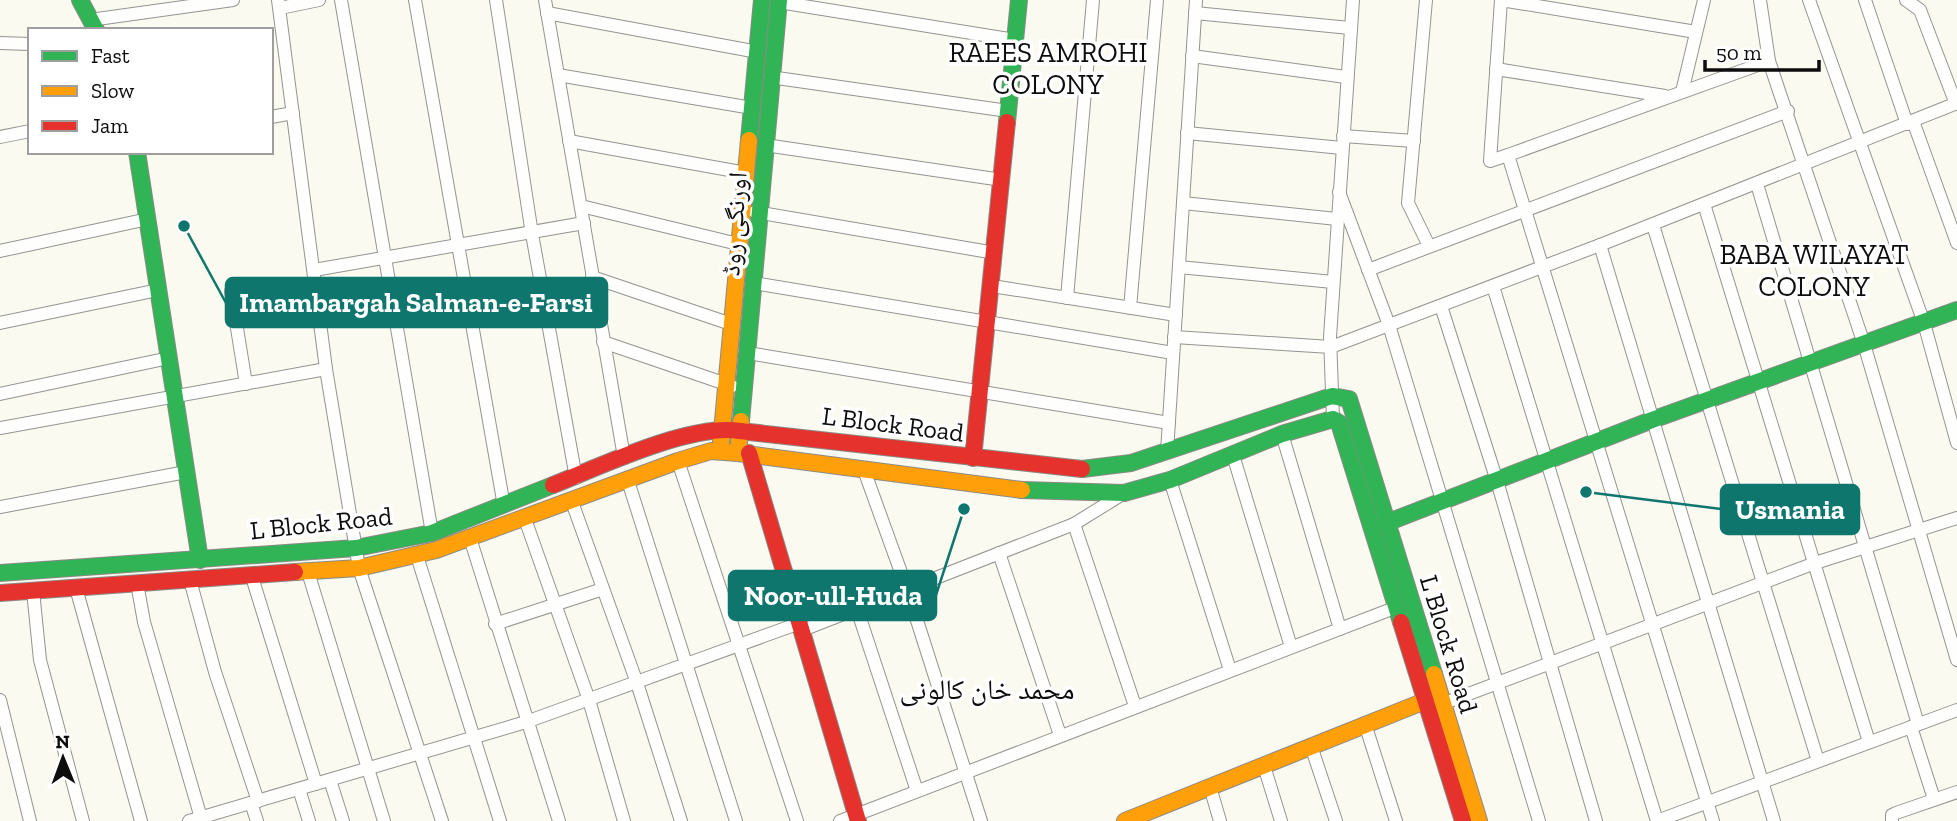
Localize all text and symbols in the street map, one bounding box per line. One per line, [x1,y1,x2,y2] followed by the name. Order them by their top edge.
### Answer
[28,28,273,154] legend
[1705,28,1819,72] scale bar
[949,36,1147,101] district label: RAEES AMROHI COLONY
[1716,40,1762,65] text: 50 m
[91,43,130,68] text: Fast
[91,78,134,103] text: Slow
[91,113,128,138] text: Jam
[714,171,754,277] street label: اورنگی روڈ
[1719,238,1909,303] district label: BABA WILAYAT COLONY
[226,278,607,327] callout: Imambargah Salman-e-Farsi
[239,286,593,319] text: Imambargah Salman-e-Farsi
[820,399,966,449] street label: L Block Road
[1721,485,1859,534] callout: Usmania
[1735,493,1845,526] text: Usmania
[248,500,394,546] street label: L Block Road
[729,571,936,620] callout: Noor-ull-Huda
[1413,571,1485,717] street label: L Block Road
[744,579,922,612] text: Noor-ull-Huda
[900,673,1074,707] district label: محمد خان کالونی
[28,723,98,793] north arrow
[55,730,70,753] text: N

